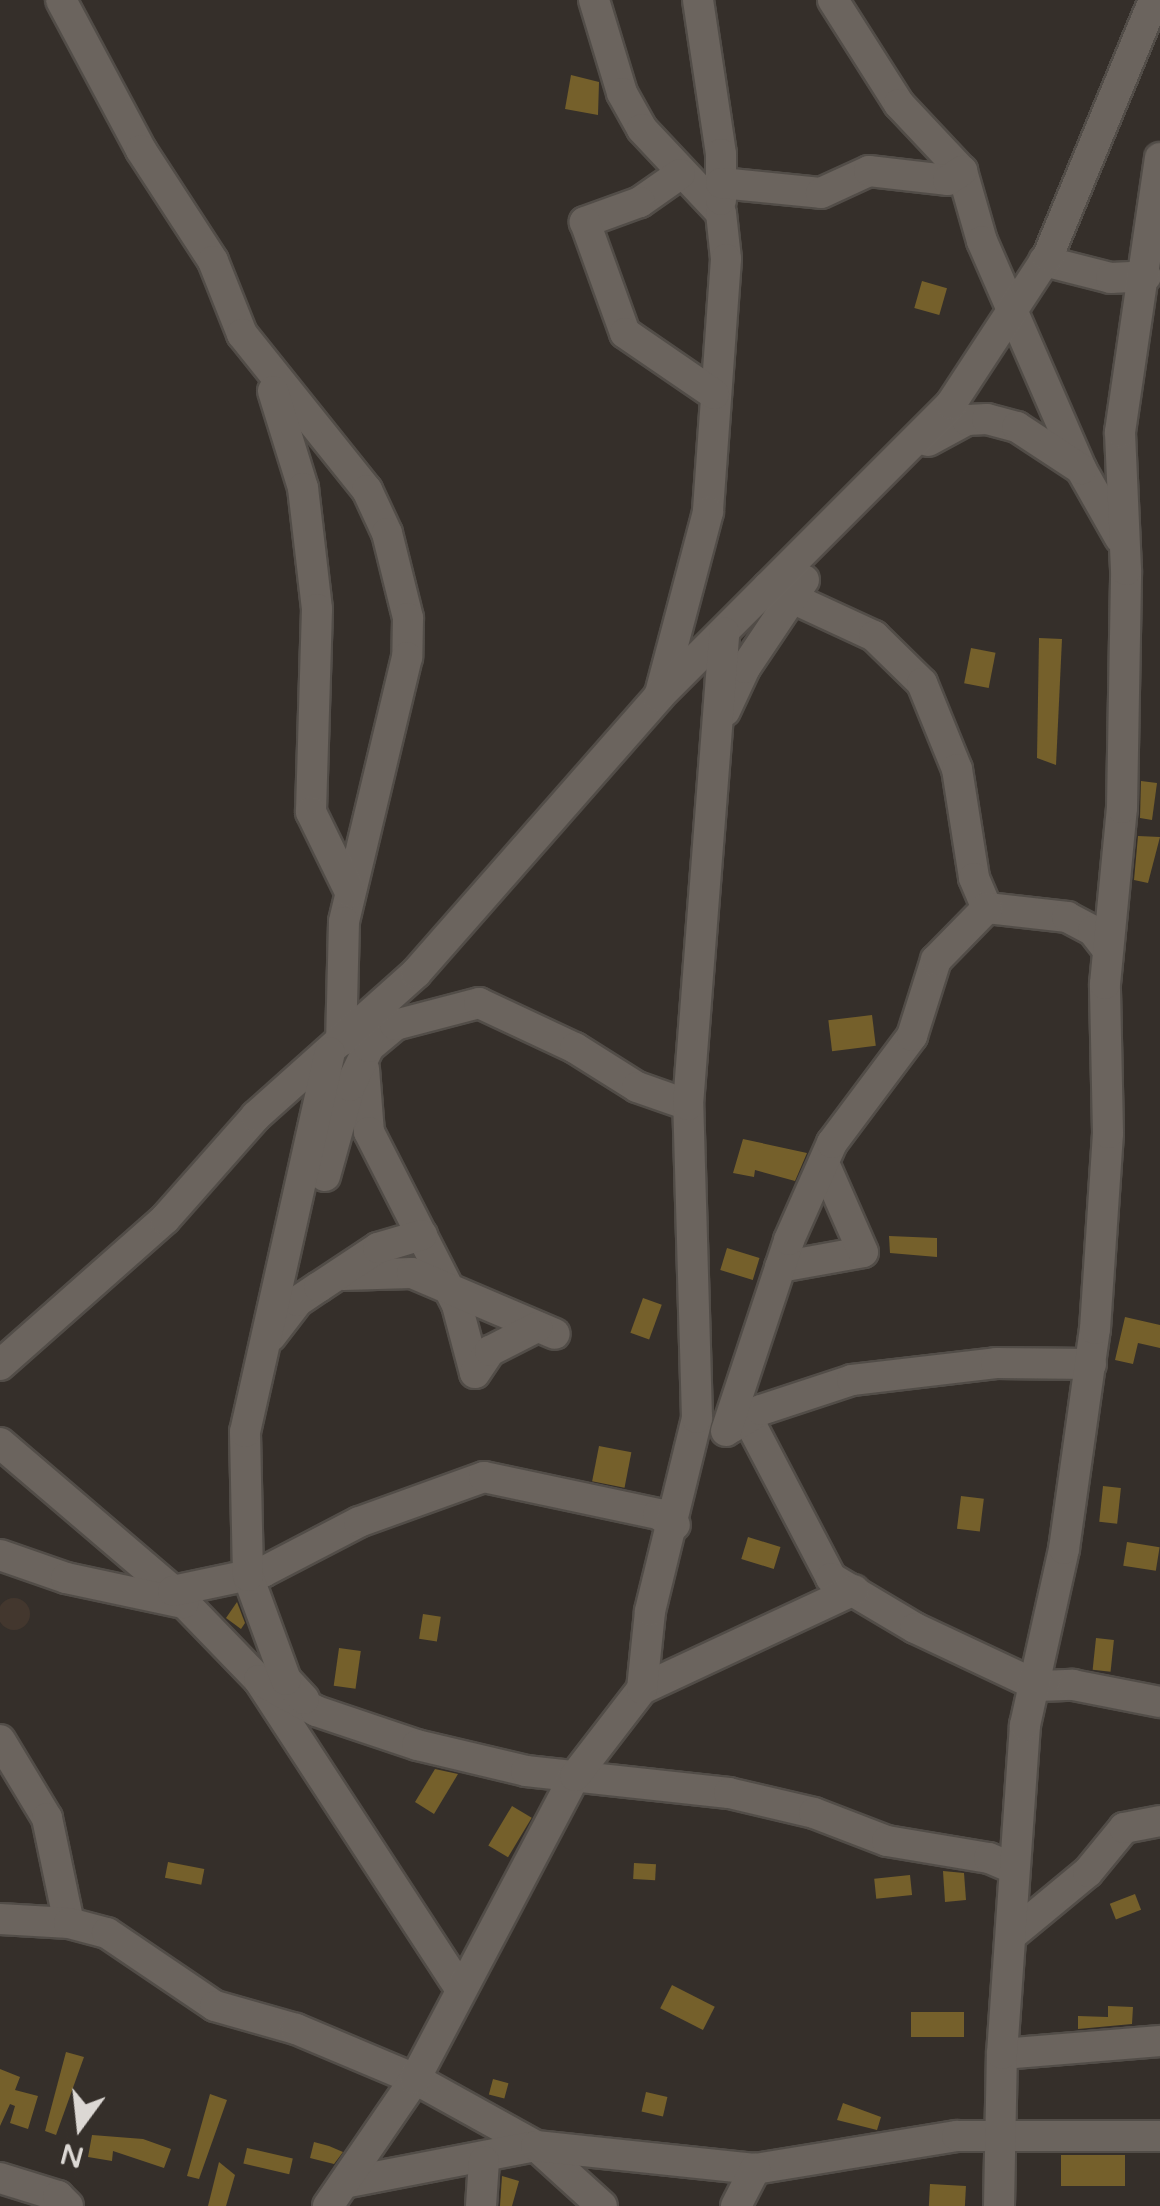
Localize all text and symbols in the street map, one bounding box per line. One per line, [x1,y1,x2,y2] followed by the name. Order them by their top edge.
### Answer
[30,2076,130,2176] north arrow
[57,2136,88,2174] text: N

